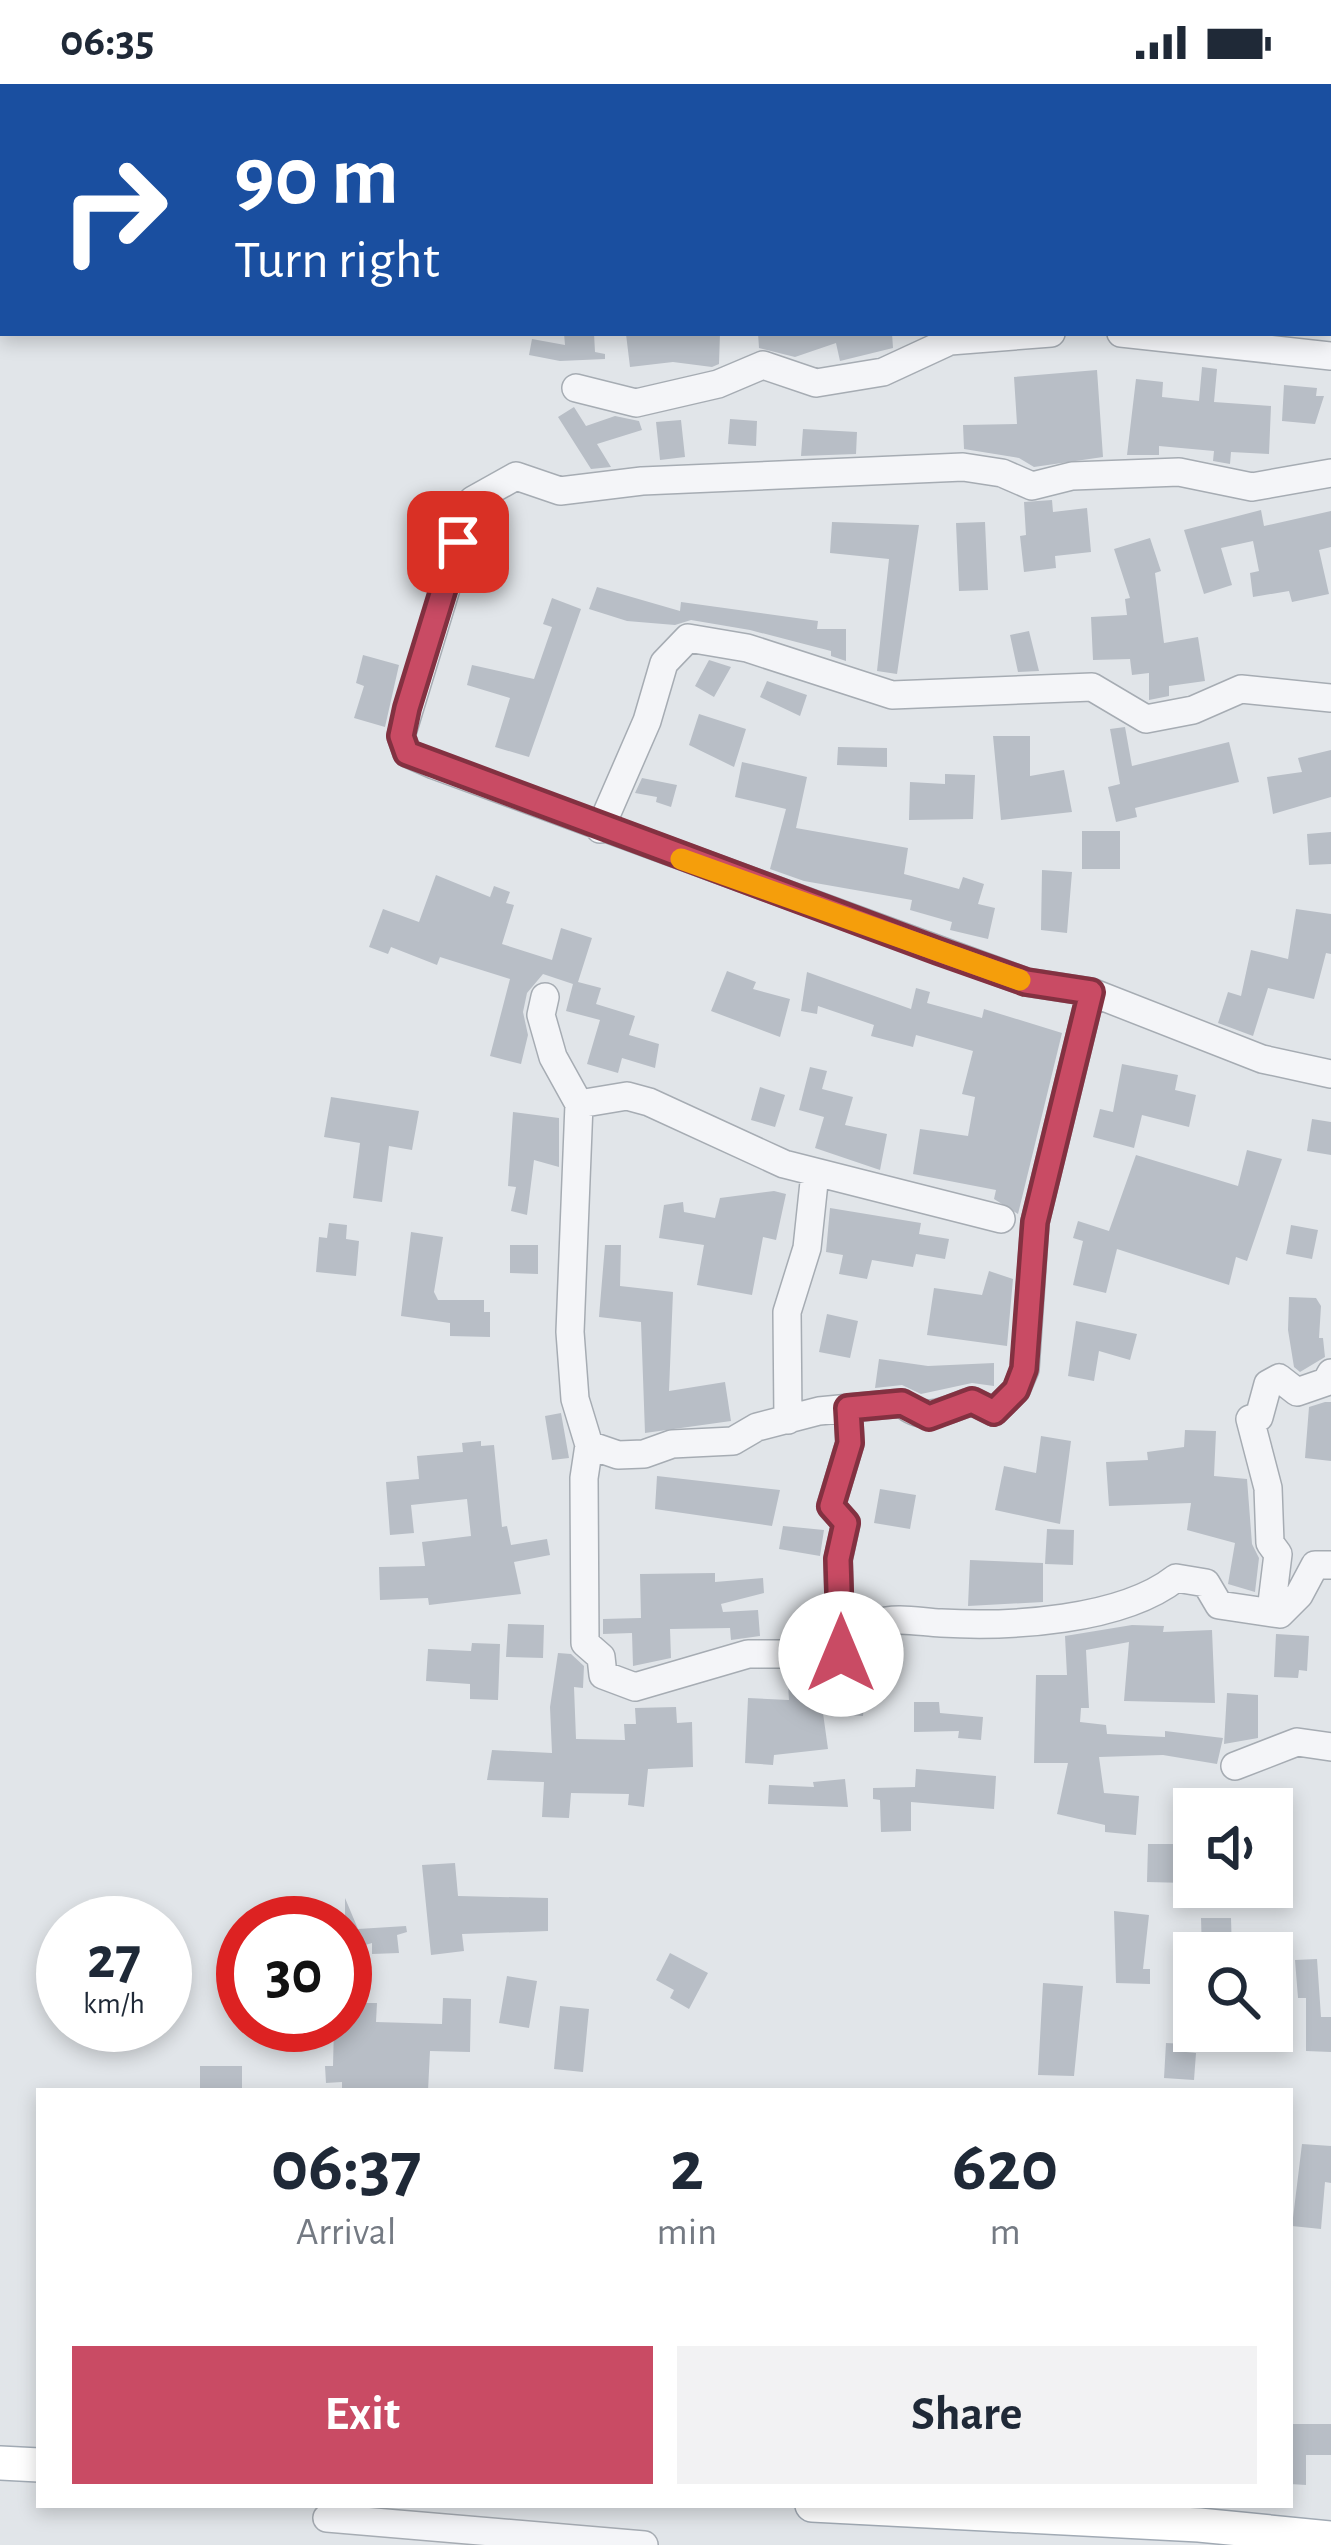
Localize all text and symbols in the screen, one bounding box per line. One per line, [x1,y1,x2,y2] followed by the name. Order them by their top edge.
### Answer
[60,19,154,64] text: 06:35
[36,132,192,288] icon: right
[234,136,399,220] text: 90 m
[234,234,440,288] text: Turn right
[407,491,509,593] pin
[425,509,491,575] icon: arrive
[778,1591,904,1717] position arrow
[1173,1788,1293,2052] map controls
[1173,1788,1293,1908] button: sound
[216,1896,372,2052] speed limit sign: 30
[87,1929,141,1989] text: 27
[1173,1932,1293,2052] button: search
[83,1989,145,2019] text: km/h
[271,2131,422,2203] text: 06:37
[670,2131,704,2203] text: 2
[952,2131,1058,2203] text: 620
[296,2213,396,2252] text: Arrival
[656,2213,717,2252] text: min
[989,2213,1021,2252] text: m
[72,2346,653,2484] button: Exit
[677,2346,1257,2484] button: Share

